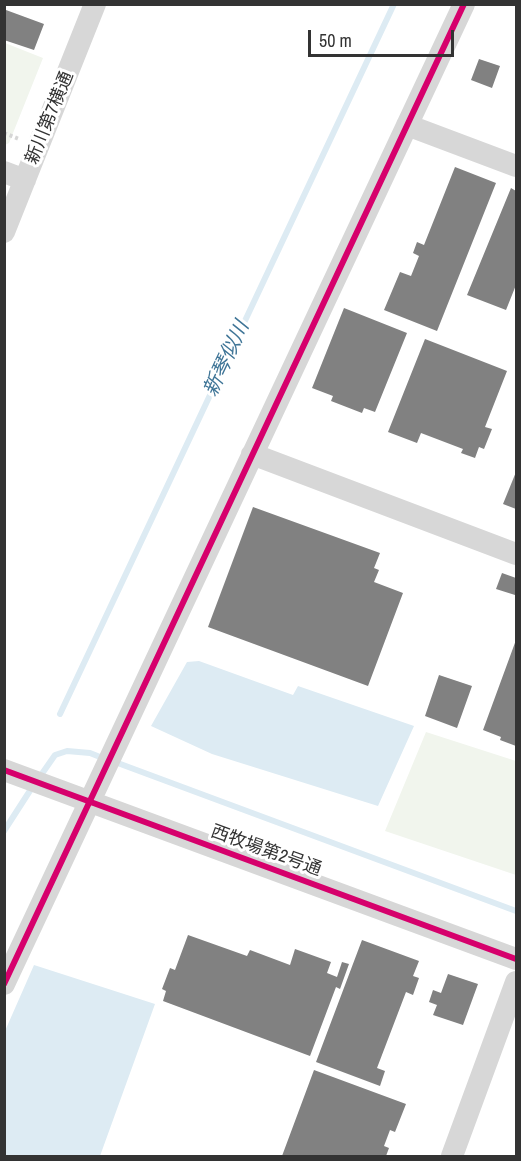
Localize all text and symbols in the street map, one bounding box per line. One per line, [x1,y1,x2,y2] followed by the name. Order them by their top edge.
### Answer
[311,18,456,56] scale bar
[319,28,352,53] text: 50 m
[22,68,78,168] street label: 新川第7横通
[199,318,255,400] water label: 新琴似川
[208,821,324,881] street label: 西牧場第2号通

